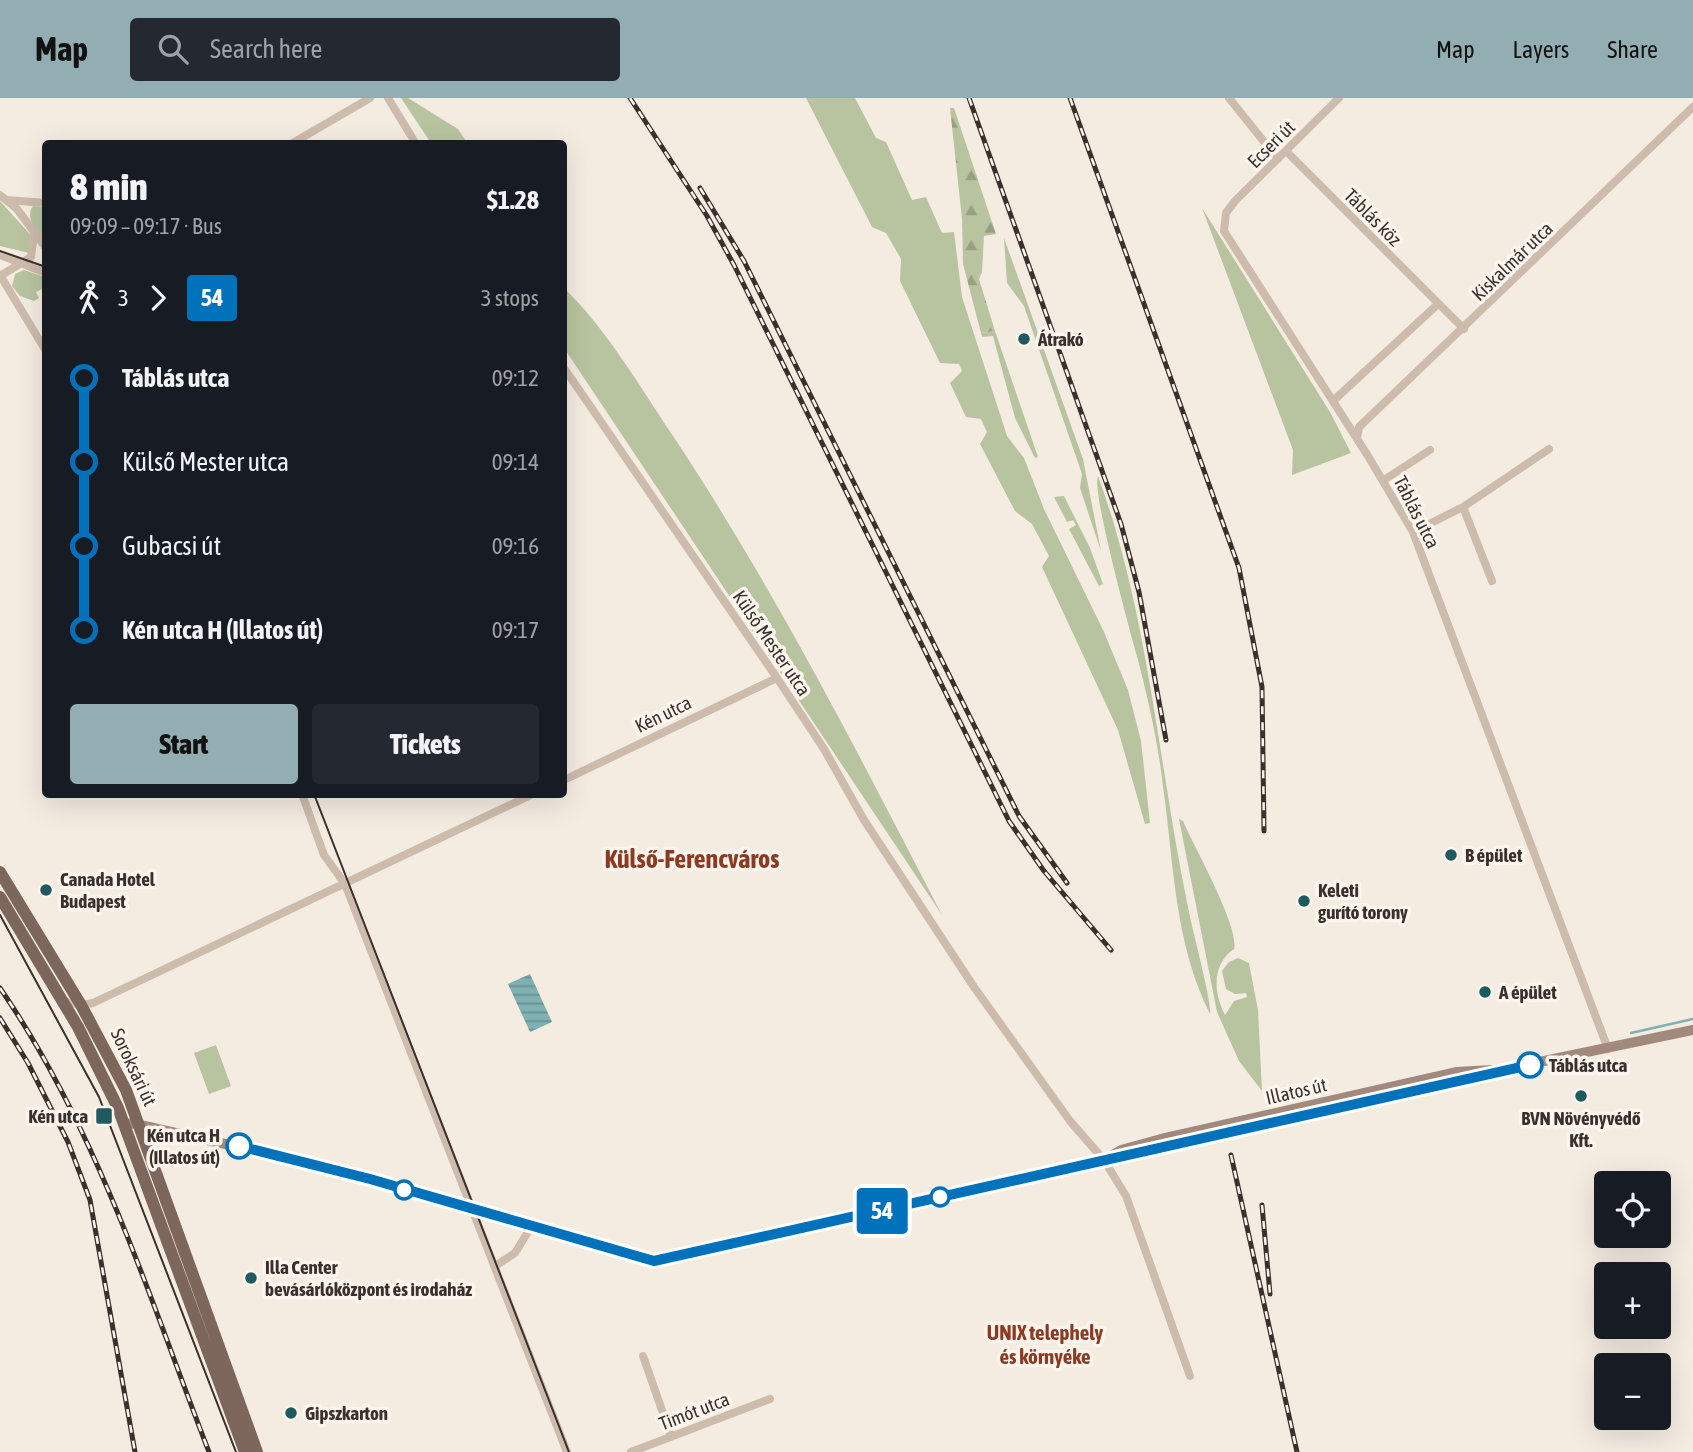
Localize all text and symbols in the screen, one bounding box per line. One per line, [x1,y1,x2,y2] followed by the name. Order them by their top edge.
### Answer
[130,18,620,81] search box
[35,30,88,68] text: Map
[154,30,192,68] icon: search
[210,34,322,64] text: Search here
[1436,36,1475,63] text: Map
[1513,36,1569,63] text: Layers
[1607,36,1658,63] text: Share
[1243,116,1299,172] street label: Ecseri út
[70,165,148,208] text: 8 min
[1340,184,1406,250] street label: Táblás köz
[487,185,539,215] text: $1.28
[70,213,222,239] text: 09:09 – 09:17 · Bus
[1467,217,1557,305] street label: Kiskalmár utca
[70,279,108,317] icon: walk
[139,279,177,317] icon: forward
[201,284,223,311] text: 54
[118,285,129,311] text: 3
[481,285,539,311] text: 3 stops
[1037,328,1084,350] place label: Átrakó
[1016,331,1032,347] marker: Átrakó
[122,363,229,393] text: Táblás utca
[492,365,539,391] text: 09:12
[122,447,289,477] text: Külső Mester utca
[492,449,539,475] text: 09:14
[1389,472,1445,552] street label: Táblás utca
[122,531,221,561] text: Gubacsi út
[492,533,539,559] text: 09:16
[729,586,815,700] street label: Külső Mester utca
[122,615,323,645] text: Kén utca H (Illatos út)
[492,617,539,643] text: 09:17
[631,691,695,737] street label: Kén utca
[70,704,298,784] button: Start
[312,704,539,784] button: Tickets
[605,844,779,874] district label: Külső-Ferencváros
[1465,844,1523,866] place label: B épület
[1443,847,1459,863] marker: B épület
[60,868,156,912] place label: Canada Hotel Budapest
[1318,879,1408,923] place label: Keleti gurító torony
[38,882,54,898] marker: Canada Hotel Budapest
[1296,893,1312,909] marker: Keleti gurító torony
[1498,981,1557,1003] place label: A épület
[1477,984,1493,1000] marker: A épület
[107,1025,161,1109] street label: Soroksári út
[1517,1052,1543,1078] marker: Táblás utca
[1549,1054,1628,1076] place label: Táblás utca
[1263,1073,1329,1109] street label: Illatos út
[1573,1088,1589,1104] marker: BVN Növényvédő Kft.
[28,1105,88,1127] place label: Kén utca
[94,1106,114,1126] marker: Kén utca
[1521,1107,1641,1151] place label: BVN Növényvédő Kft.
[147,1124,220,1168] place label: Kén utca H (Illatos út)
[226,1133,252,1159] marker: Kén utca H (Illatos út)
[1594,1171,1671,1430] map controls
[1594,1171,1671,1248] button: locate
[394,1180,414,1200] unlabelled marker
[930,1187,950,1207] unlabelled marker
[850,1188,914,1234] line badge: 54
[871,1197,893,1224] text: 54
[265,1256,472,1300] place label: Illa Center bevásárlóközpont és irodaház
[1594,1262,1671,1339] button: +
[243,1270,259,1286] marker: Illa Center bevásárlóközpont és irodaház
[987,1320,1104,1368] district label: UNIX telephely és környéke
[1594,1353,1671,1430] button: −
[656,1388,732,1434] street label: Timót utca
[305,1402,388,1424] place label: Gipszkarton
[283,1405,299,1421] marker: Gipszkarton

